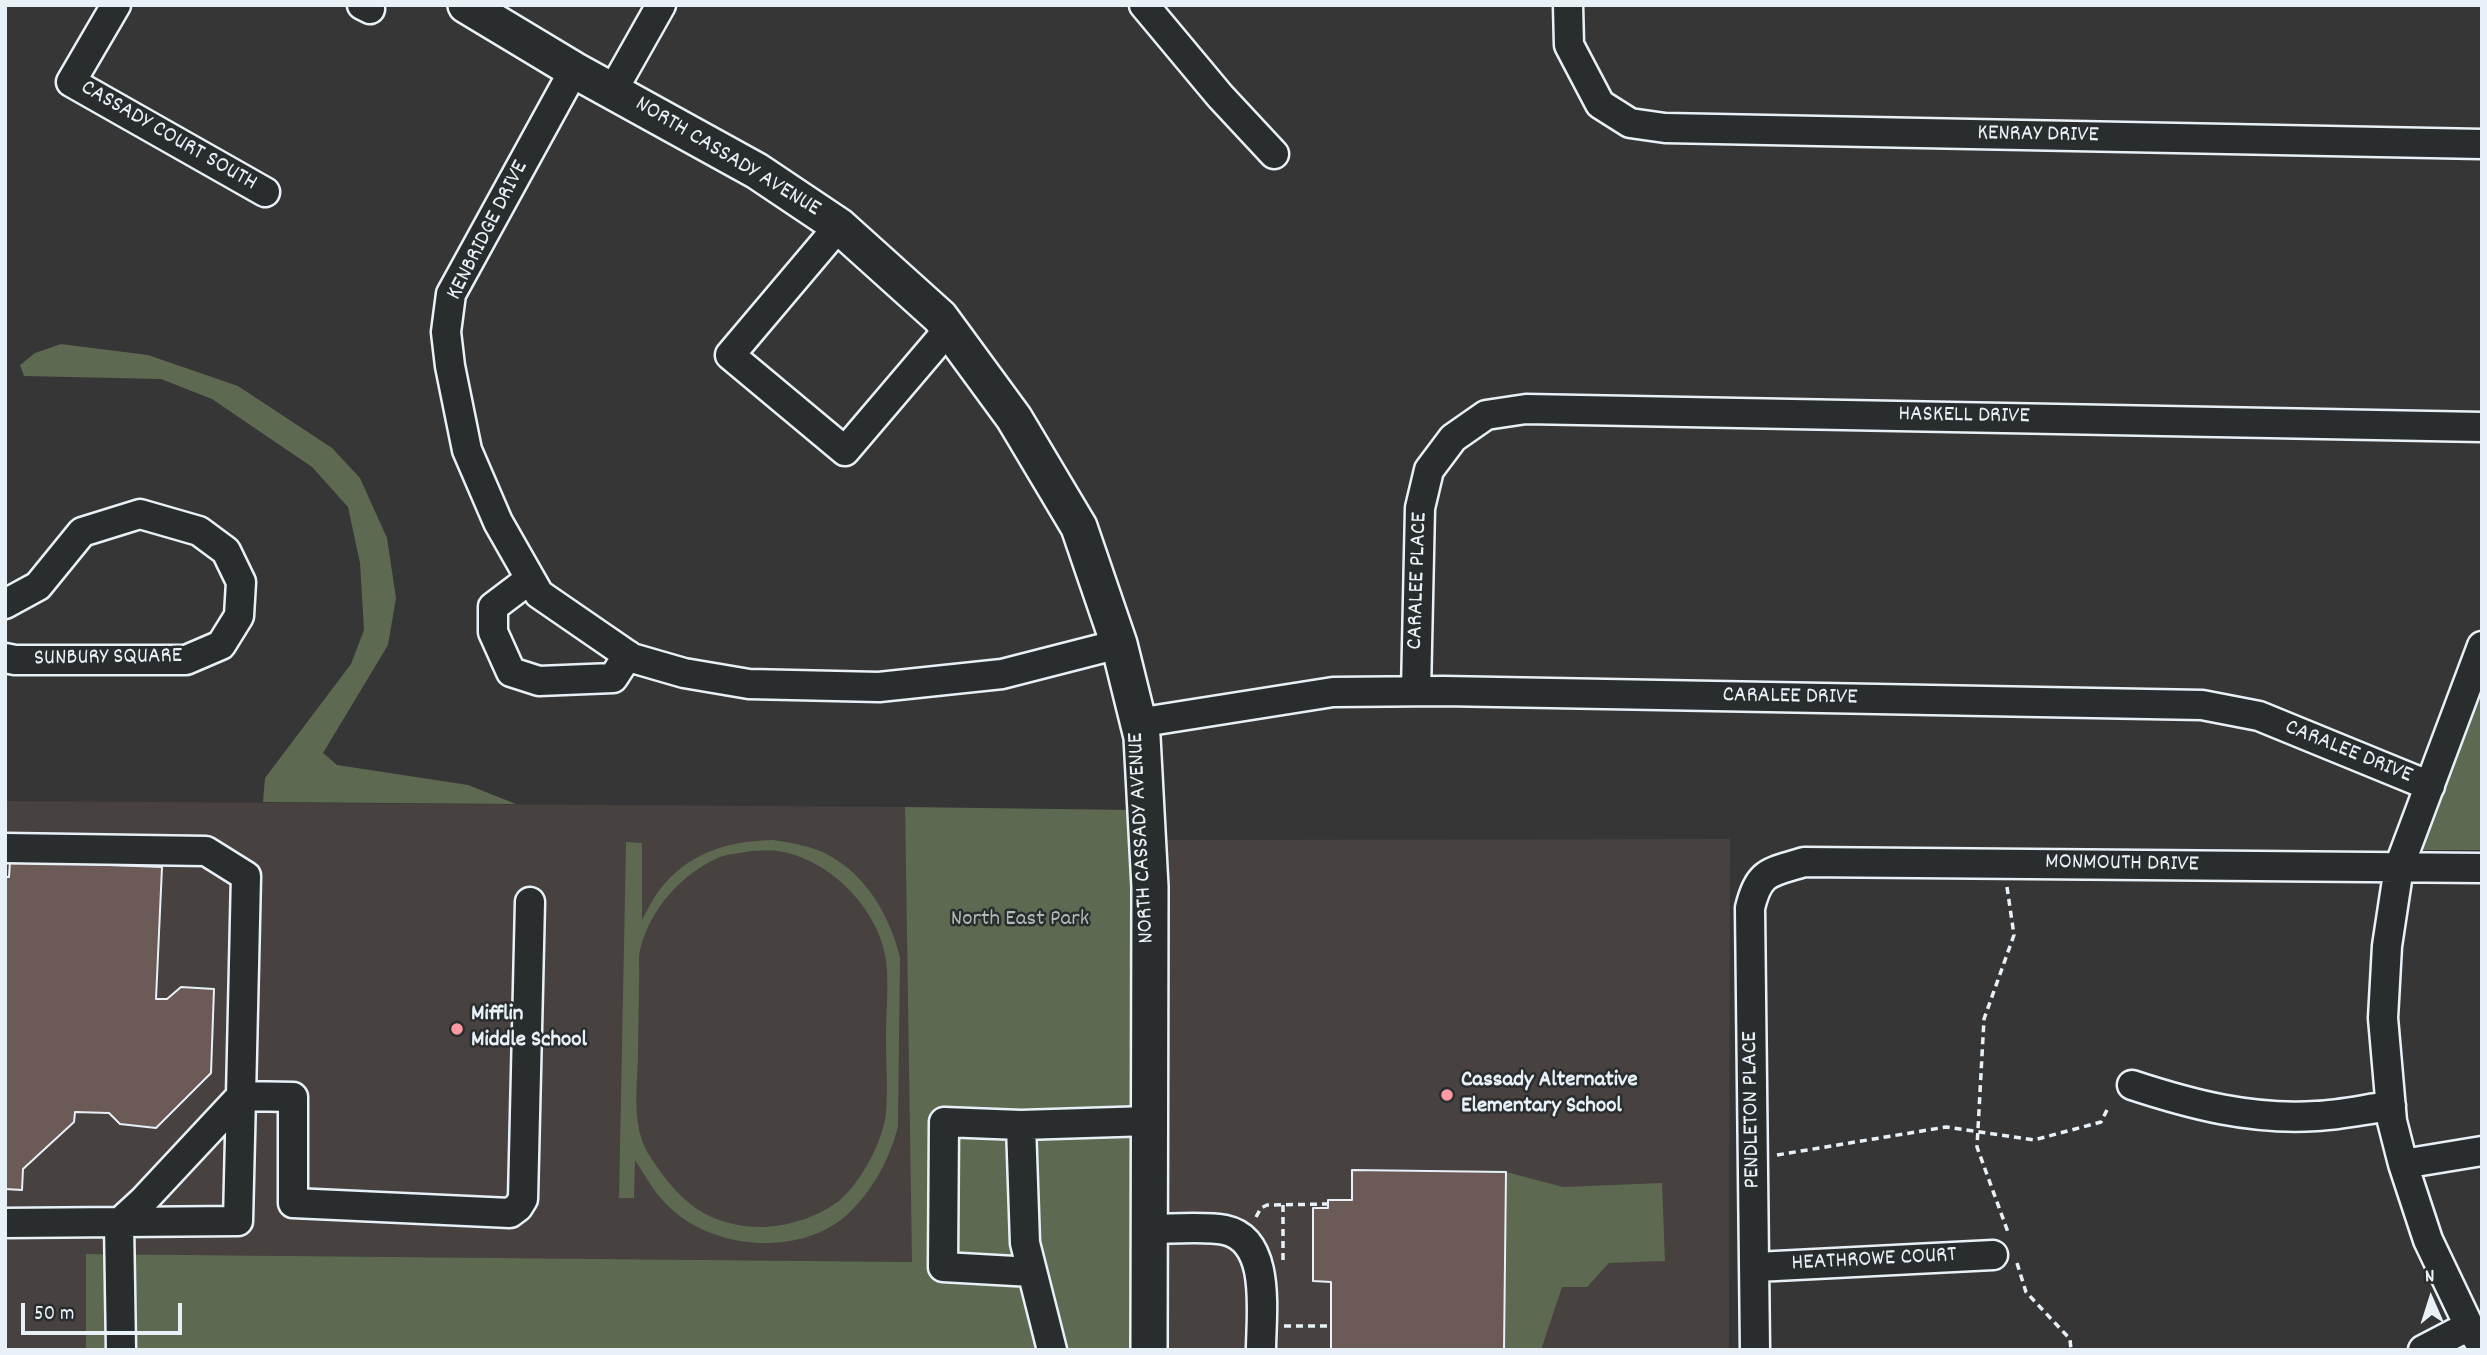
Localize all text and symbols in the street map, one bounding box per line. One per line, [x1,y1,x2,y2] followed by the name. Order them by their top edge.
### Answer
[75,75,261,199] street label: CASSADY COURT SOUTH
[629,92,825,224] street label: NORTH CASSADY AVENUE
[1977,121,2099,151] street label: KENRAY DRIVE
[442,157,536,305] street label: KENBRIDGE DRIVE
[1898,402,2030,432] street label: HASKELL DRIVE
[1403,512,1435,650] street label: CARALEE PLACE
[34,644,182,674] street label: SUNBURY SQUARE
[1722,683,1858,713] street label: CARALEE DRIVE
[2280,715,2416,791] street label: CARALEE DRIVE
[1124,732,1162,944] street label: NORTH CASSADY AVENUE
[2045,850,2199,880] street label: MONMOUTH DRIVE
[951,907,1089,935] park label: North East Park
[471,1002,587,1056] place label: Mifflin Middle School
[449,1021,465,1037] marker: Mifflin Middle School
[1738,1031,1768,1189] street label: PENDLETON PLACE
[1461,1068,1638,1122] place label: Cassady Alternative Elementary School
[1439,1087,1455,1103] marker: Cassady Alternative Elementary School
[1791,1243,1957,1279] street label: HEATHROWE COURT
[2396,1264,2466,1334] north arrow
[2424,1264,2435,1291] text: N
[24,1288,186,1332] scale bar
[34,1300,74,1330] text: 50 m

